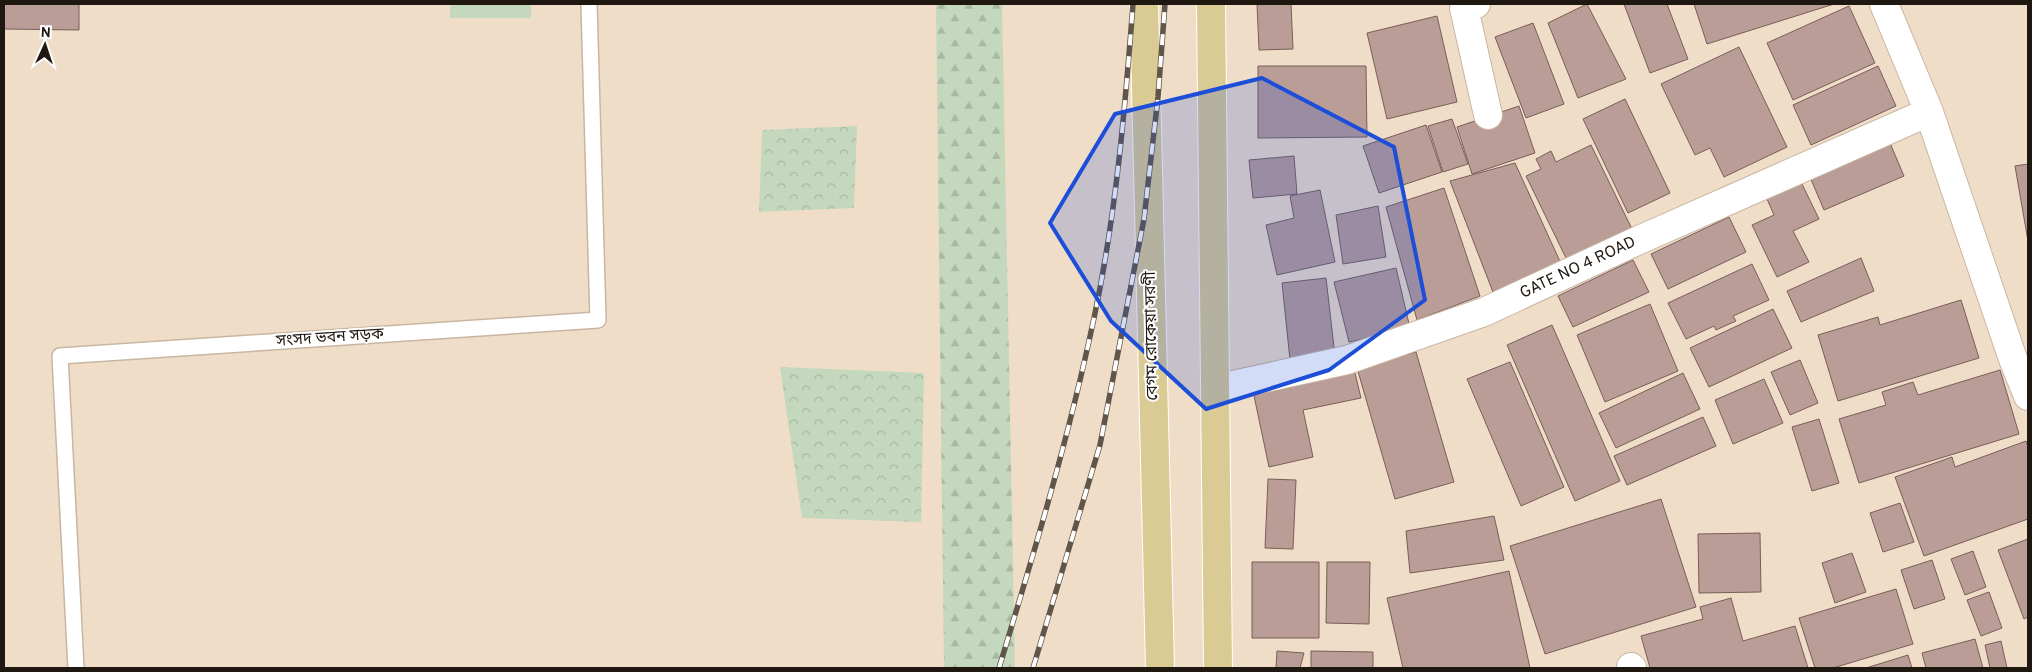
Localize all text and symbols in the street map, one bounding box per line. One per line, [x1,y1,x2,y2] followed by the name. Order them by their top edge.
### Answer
[20,20,70,70] north arrow
[40,25,51,42] text: N
[1517,232,1639,304] street label: GATE NO 4 ROAD
[1140,271,1163,401] street label: বেগম রোকেয়া সরণী
[274,324,386,352] street label: সংসদ ভবন সড়ক

